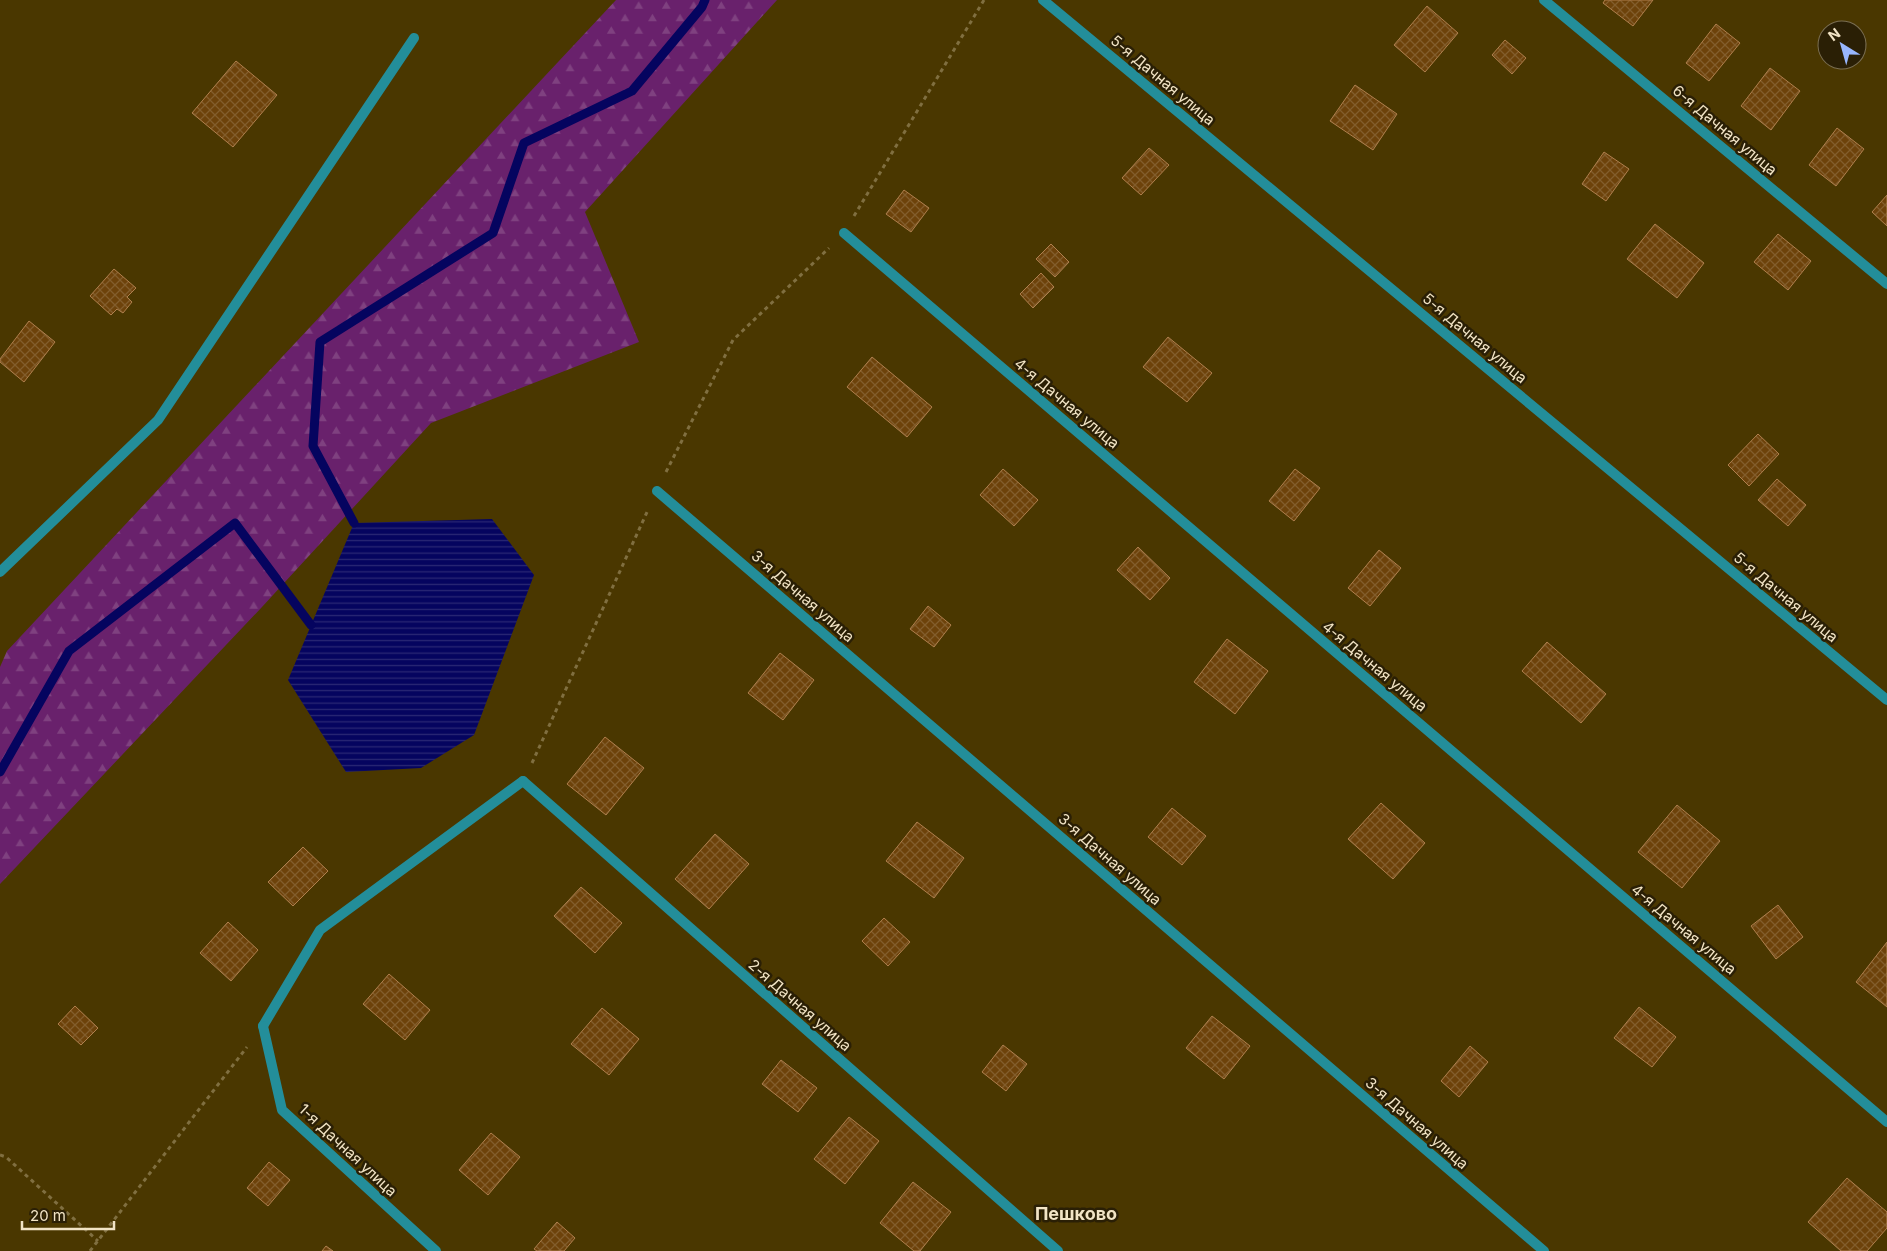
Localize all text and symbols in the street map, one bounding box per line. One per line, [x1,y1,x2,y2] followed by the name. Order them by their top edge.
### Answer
[1817,20,1867,70] north arrow
[1824,24,1843,44] text: N
[1107,31,1219,129] street label: 5-я Дачная улица
[1669,81,1781,179] street label: 6-я Дачная улица
[1419,289,1531,387] street label: 5-я Дачная улица
[1011,354,1123,452] street label: 4-я Дачная улица
[748,546,858,646] street label: 3-я Дачная улица
[1730,548,1842,646] street label: 5-я Дачная улица
[1319,617,1431,715] street label: 4-я Дачная улица
[1055,809,1165,909] street label: 3-я Дачная улица
[1628,880,1740,978] street label: 4-я Дачная улица
[745,955,855,1055] street label: 2-я Дачная улица
[1362,1073,1472,1173] street label: 3-я Дачная улица
[295,1100,401,1200] street label: 1-я Дачная улица
[22,1198,115,1230] scale bar
[1035,1203,1117,1224] district label: Пешково
[30,1206,66,1225] text: 20 m

